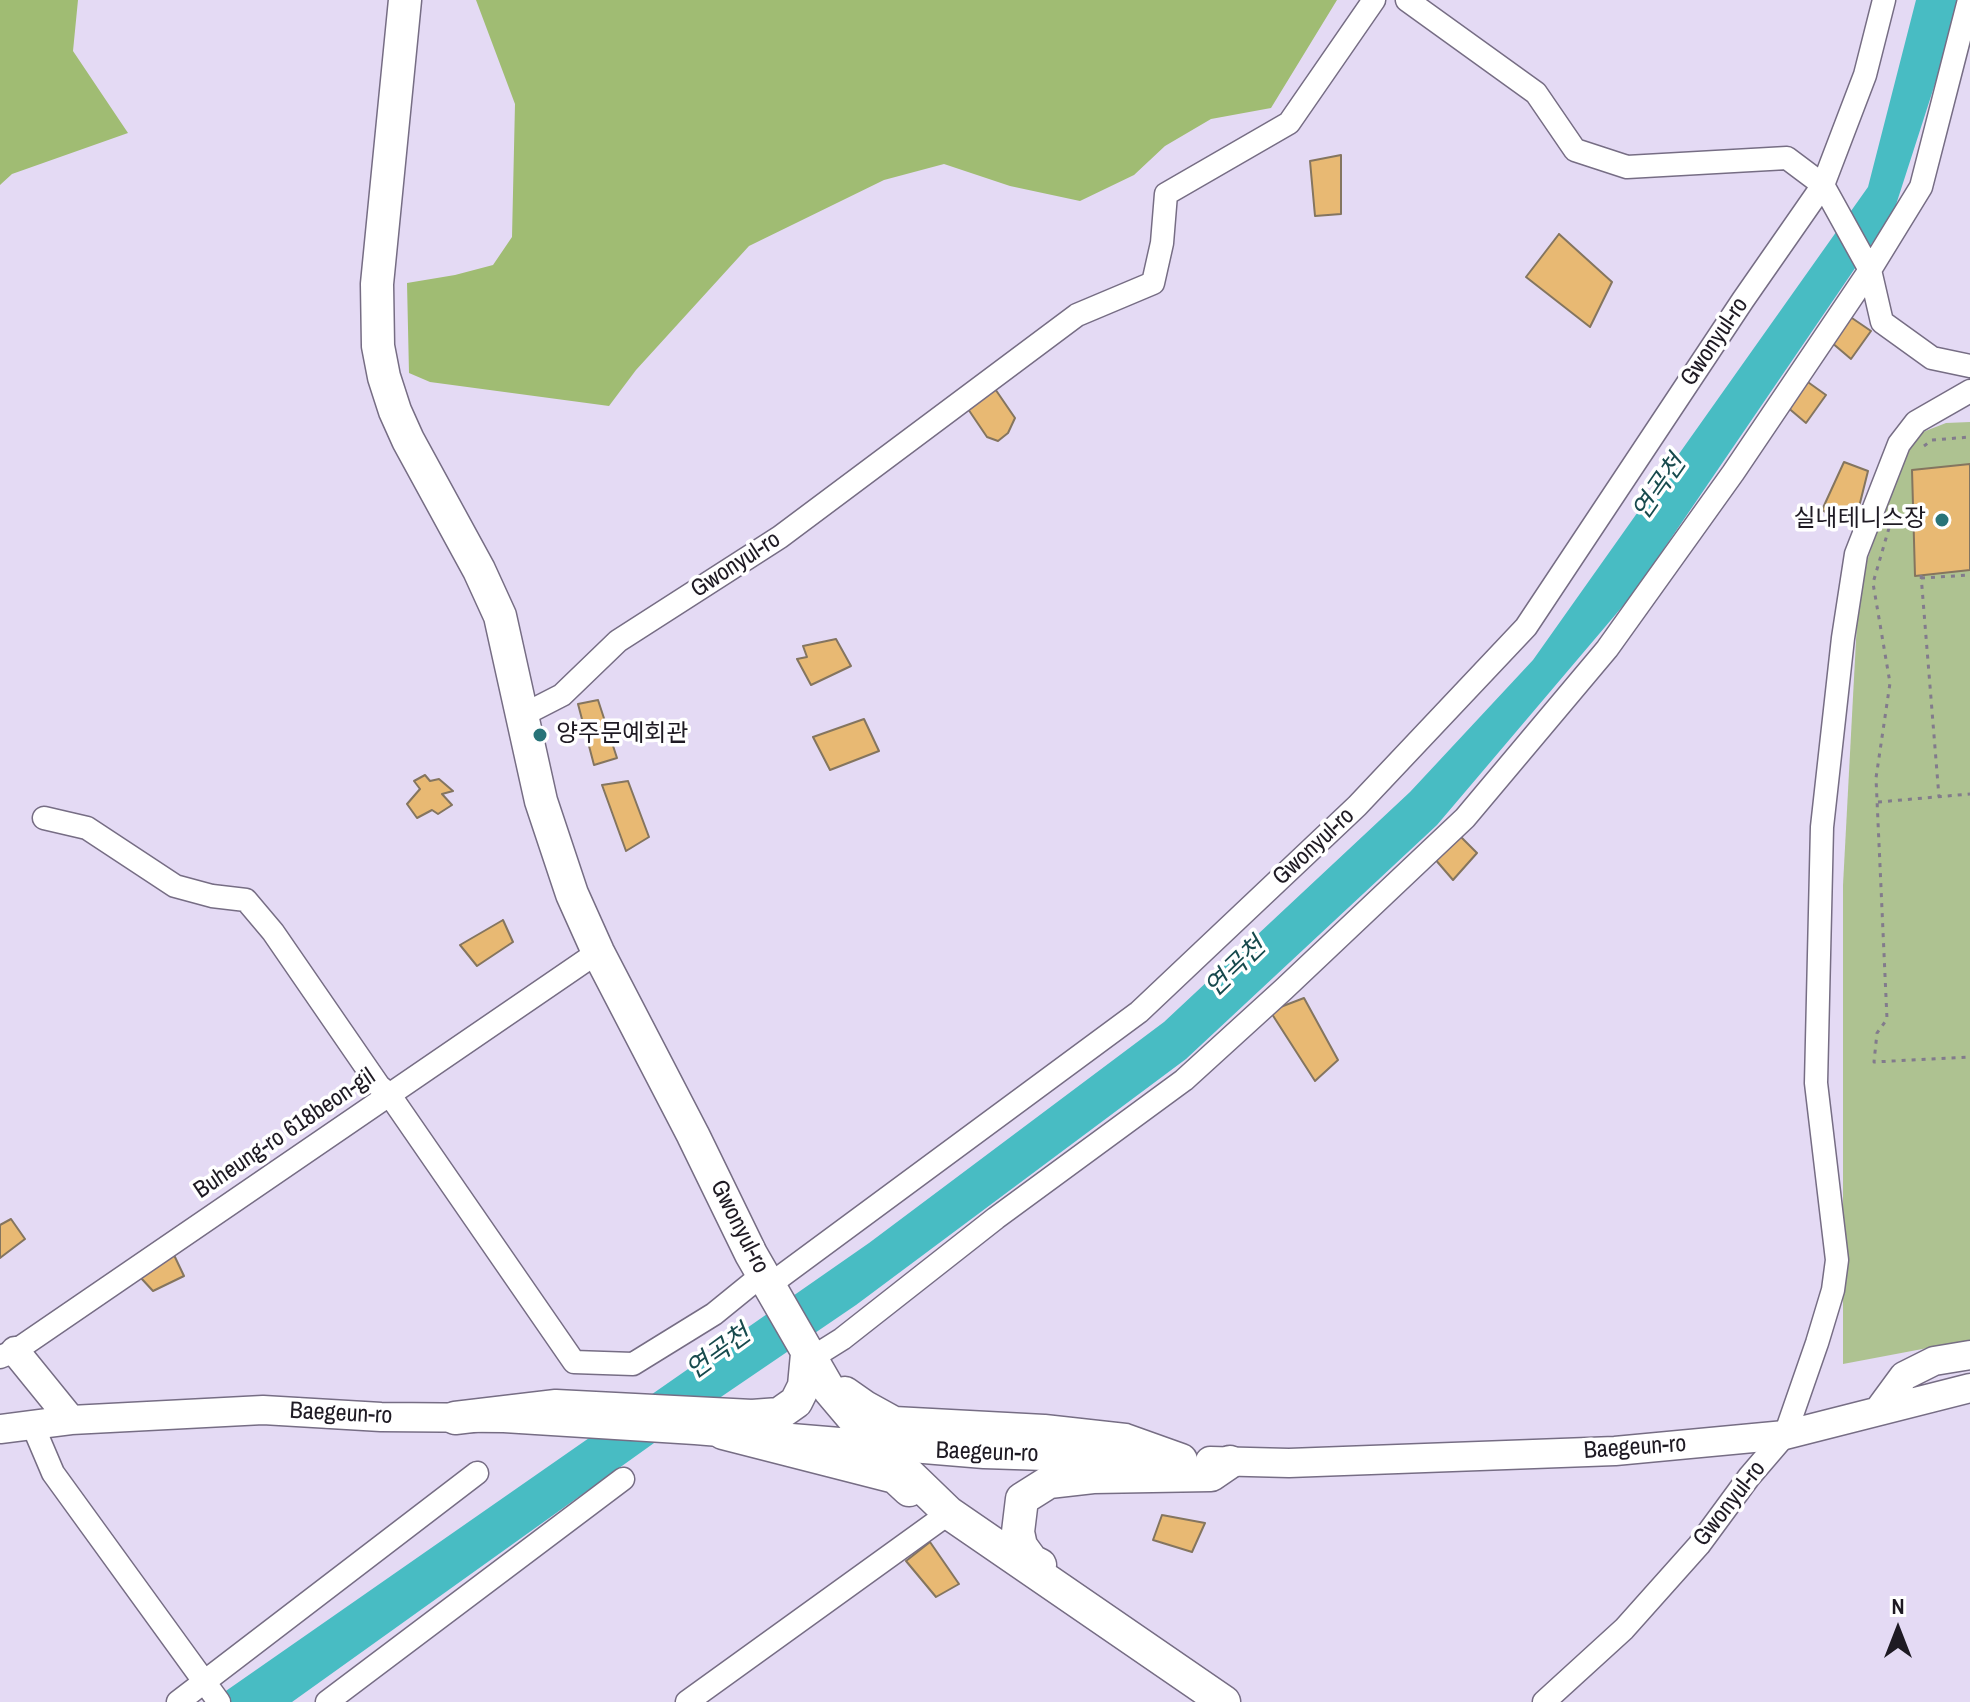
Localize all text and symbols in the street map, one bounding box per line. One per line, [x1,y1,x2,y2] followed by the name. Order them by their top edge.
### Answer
[1675,292,1755,392] street label: Gwonyul-ro
[1627,450,1693,526] water label: 연곡천
[1794,506,1926,534] place label: 실내테니스장
[1933,511,1951,529] marker: 실내테니스장
[686,526,786,604] street label: Gwonyul-ro
[556,721,688,749] place label: 양주문예회관
[531,726,549,744] marker: 양주문예회관
[1267,802,1361,892] street label: Gwonyul-ro
[1199,932,1273,1004] water label: 연곡천
[189,1063,381,1205] street label: Buheung-ro 618beon-gil
[703,1176,775,1278] street label: Gwonyul-ro
[681,1319,757,1387] water label: 연곡천
[289,1397,393,1431] street label: Baegeun-ro
[1583,1430,1687,1466] street label: Baegeun-ro
[935,1437,1039,1469] street label: Baegeun-ro
[1688,1455,1772,1553] street label: Gwonyul-ro
[1858,1590,1938,1670] north arrow
[1891,1591,1905,1621] text: N

